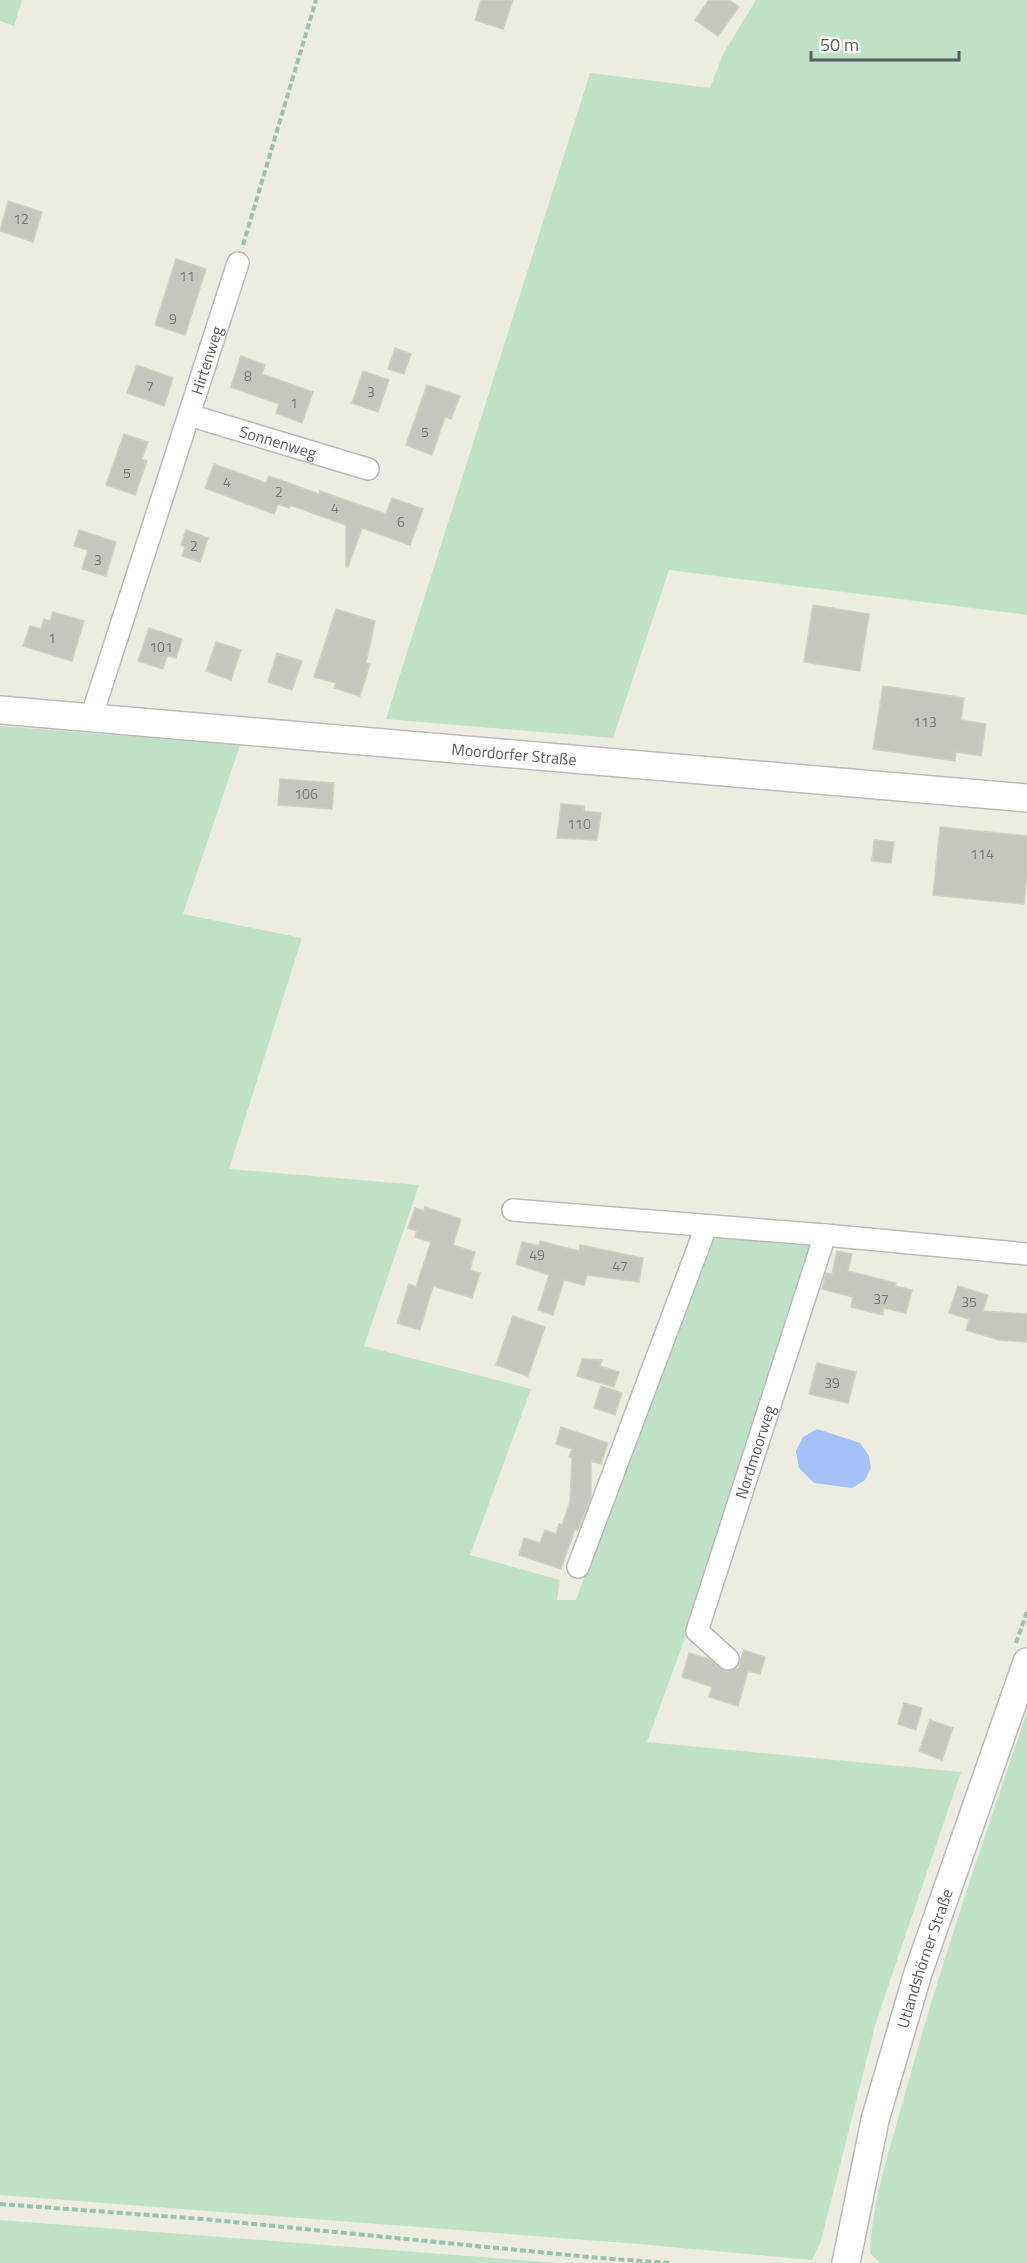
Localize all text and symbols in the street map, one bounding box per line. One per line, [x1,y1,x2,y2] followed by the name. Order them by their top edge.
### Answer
[811,24,960,62] scale bar
[820,31,859,58] text: 50 m
[13,208,29,229] house number: 12
[179,265,195,286] house number: 11
[169,308,177,329] house number: 9
[184,323,229,397] street label: Hirtenweg
[244,365,252,386] house number: 8
[146,375,154,396] house number: 7
[367,381,375,402] house number: 3
[290,392,298,413] house number: 1
[237,419,320,465] street label: Sonnenweg
[421,421,429,442] house number: 5
[123,462,131,483] house number: 5
[223,471,231,492] house number: 4
[275,481,283,502] house number: 2
[331,497,339,518] house number: 4
[397,511,405,532] house number: 6
[190,535,198,556] house number: 2
[94,549,102,570] house number: 3
[48,627,56,648] house number: 1
[149,636,173,657] house number: 101
[913,711,937,732] house number: 113
[451,737,578,771] street label: Moordorfer Straße
[294,783,318,804] house number: 106
[567,813,591,834] house number: 110
[970,843,994,864] house number: 114
[529,1244,545,1265] house number: 49
[612,1255,628,1276] house number: 47
[873,1288,889,1309] house number: 37
[961,1291,977,1312] house number: 35
[824,1372,840,1393] house number: 39
[729,1402,781,1502] street label: Nordmoorweg
[891,1885,959,2031] street label: Utlandshörner Straße

